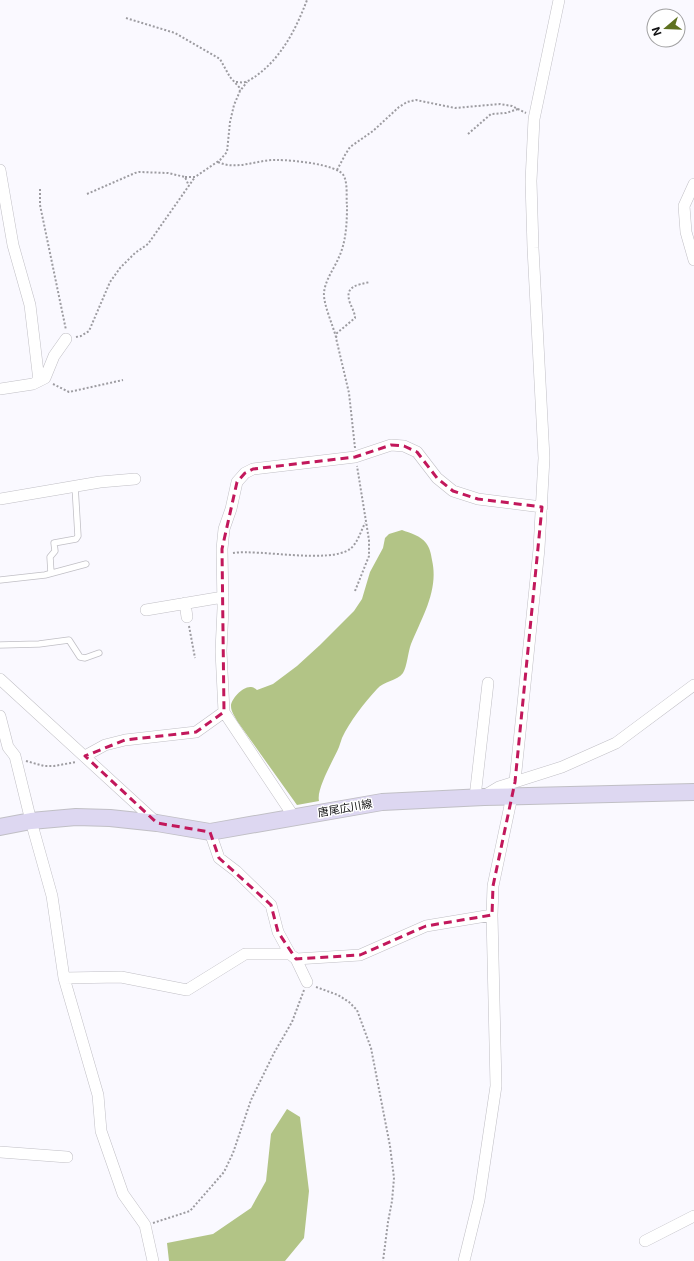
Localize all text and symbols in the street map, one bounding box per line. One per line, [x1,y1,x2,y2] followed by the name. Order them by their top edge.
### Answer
[646,8,686,48] north arrow
[649,25,665,38] text: N
[317,796,373,820] street label: 唐尾広川線

